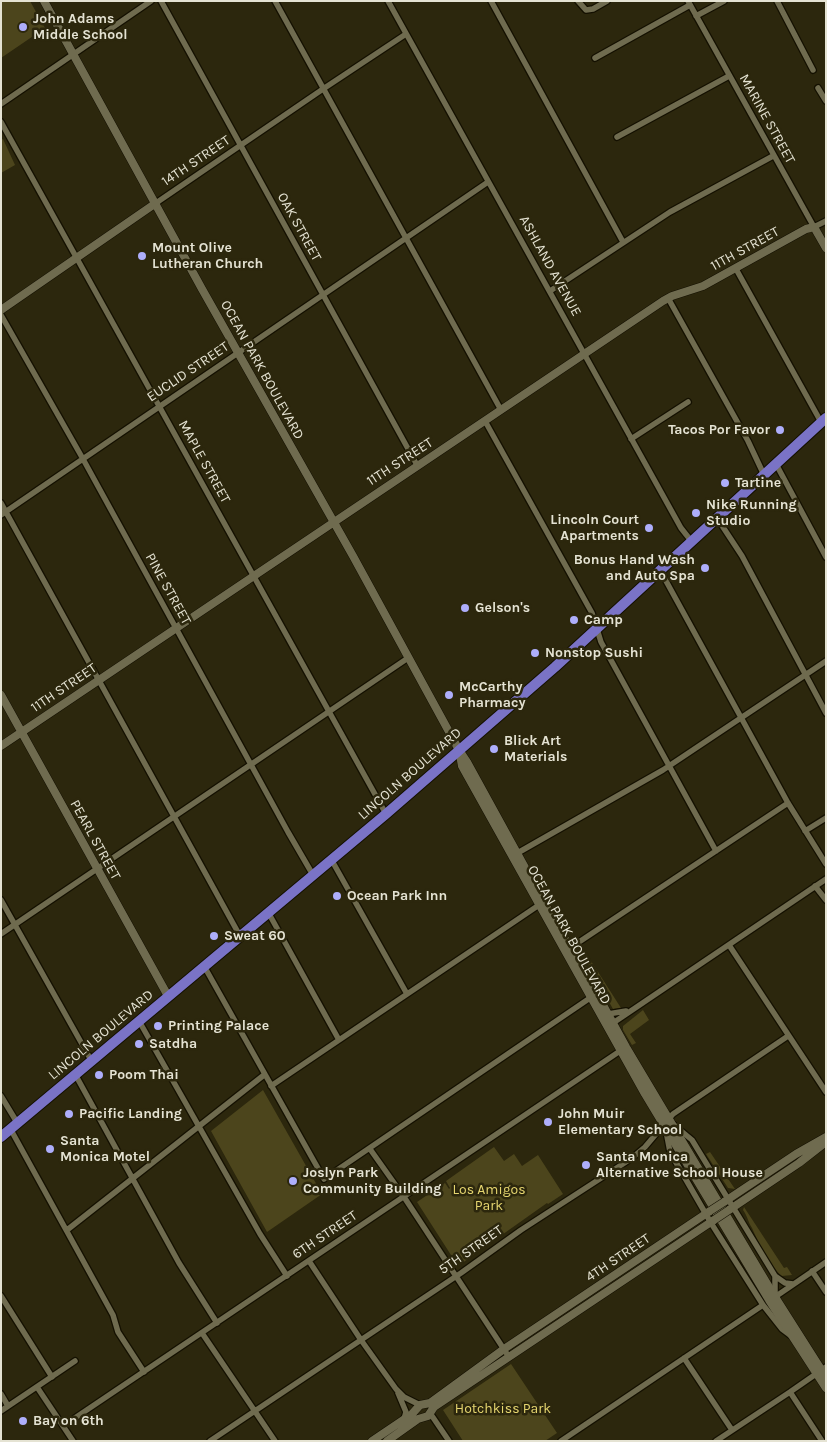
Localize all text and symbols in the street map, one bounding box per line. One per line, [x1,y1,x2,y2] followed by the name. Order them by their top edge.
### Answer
[33,11,127,44] place label: John Adams Middle School
[17,21,29,33] marker: John Adams Middle School
[735,71,799,167] street label: MARINE STREET
[159,132,233,190] street label: 14TH STREET
[273,190,325,264] street label: OAK STREET
[515,213,585,319] street label: ASHLAND AVENUE
[708,223,782,275] street label: 11TH STREET
[152,240,263,272] place label: Mount Olive Lutheran Church
[136,250,148,262] marker: Mount Olive Lutheran Church
[217,297,307,443] street label: OCEAN PARK BOULEVARD
[144,338,232,406] street label: EUCLID STREET
[174,418,234,506] street label: MAPLE STREET
[668,422,770,438] place label: Tacos Por Favor
[774,424,786,436] marker: Tacos Por Favor
[364,434,436,490] street label: 11TH STREET
[735,475,781,491] place label: Tartine
[719,477,731,489] marker: Tartine
[706,497,797,530] place label: Nike Running Studio
[690,507,702,519] marker: Nike Running Studio
[550,512,639,544] place label: Lincoln Court Apartments
[643,522,655,534] marker: Lincoln Court Apartments
[141,550,195,628] street label: PINE STREET
[574,552,695,584] place label: Bonus Hand Wash and Auto Spa
[699,562,711,574] marker: Bonus Hand Wash and Auto Spa
[475,600,530,616] place label: Gelson's
[459,602,471,614] marker: Gelson's
[584,612,623,628] place label: Camp
[568,614,580,626] marker: Camp
[545,645,643,661] place label: Nonstop Sushi
[529,647,541,659] marker: Nonstop Sushi
[28,660,100,716] street label: 11TH STREET
[459,679,525,712] place label: McCarthy Pharmacy
[443,689,455,701] marker: McCarthy Pharmacy
[355,724,465,824] street label: LINCOLN BOULEVARD
[504,733,567,766] place label: Blick Art Materials
[488,743,500,755] marker: Blick Art Materials
[66,797,124,883] street label: PEARL STREET
[524,862,614,1008] street label: OCEAN PARK BOULEVARD
[347,888,447,904] place label: Ocean Park Inn
[331,890,343,902] marker: Ocean Park Inn
[224,928,286,944] place label: Sweat 60
[208,930,220,942] marker: Sweat 60
[45,986,157,1084] street label: LINCOLN BOULEVARD
[168,1018,269,1034] place label: Printing Palace
[152,1020,164,1032] marker: Printing Palace
[149,1036,197,1052] place label: Satdha
[133,1038,145,1050] marker: Satdha
[109,1067,179,1083] place label: Poom Thai
[93,1069,105,1081] marker: Poom Thai
[79,1106,182,1122] place label: Pacific Landing
[558,1106,682,1138] place label: John Muir Elementary School
[63,1108,75,1120] marker: Pacific Landing
[542,1116,554,1128] marker: John Muir Elementary School
[60,1133,150,1166] place label: Santa Monica Motel
[44,1143,56,1155] marker: Santa Monica Motel
[596,1149,763,1182] place label: Santa Monica Alternative School House
[580,1159,592,1171] marker: Santa Monica Alternative School House
[303,1165,441,1198] place label: Joslyn Park Community Building
[287,1175,299,1187] marker: Joslyn Park Community Building
[452,1182,526,1214] park label: Los Amigos Park
[289,1207,361,1263] street label: 6TH STREET
[436,1222,506,1278] street label: 5TH STREET
[583,1230,653,1286] street label: 4TH STREET
[455,1401,551,1417] park label: Hotchkiss Park
[33,1413,104,1429] place label: Bay on 6th
[17,1415,29,1427] marker: Bay on 6th

